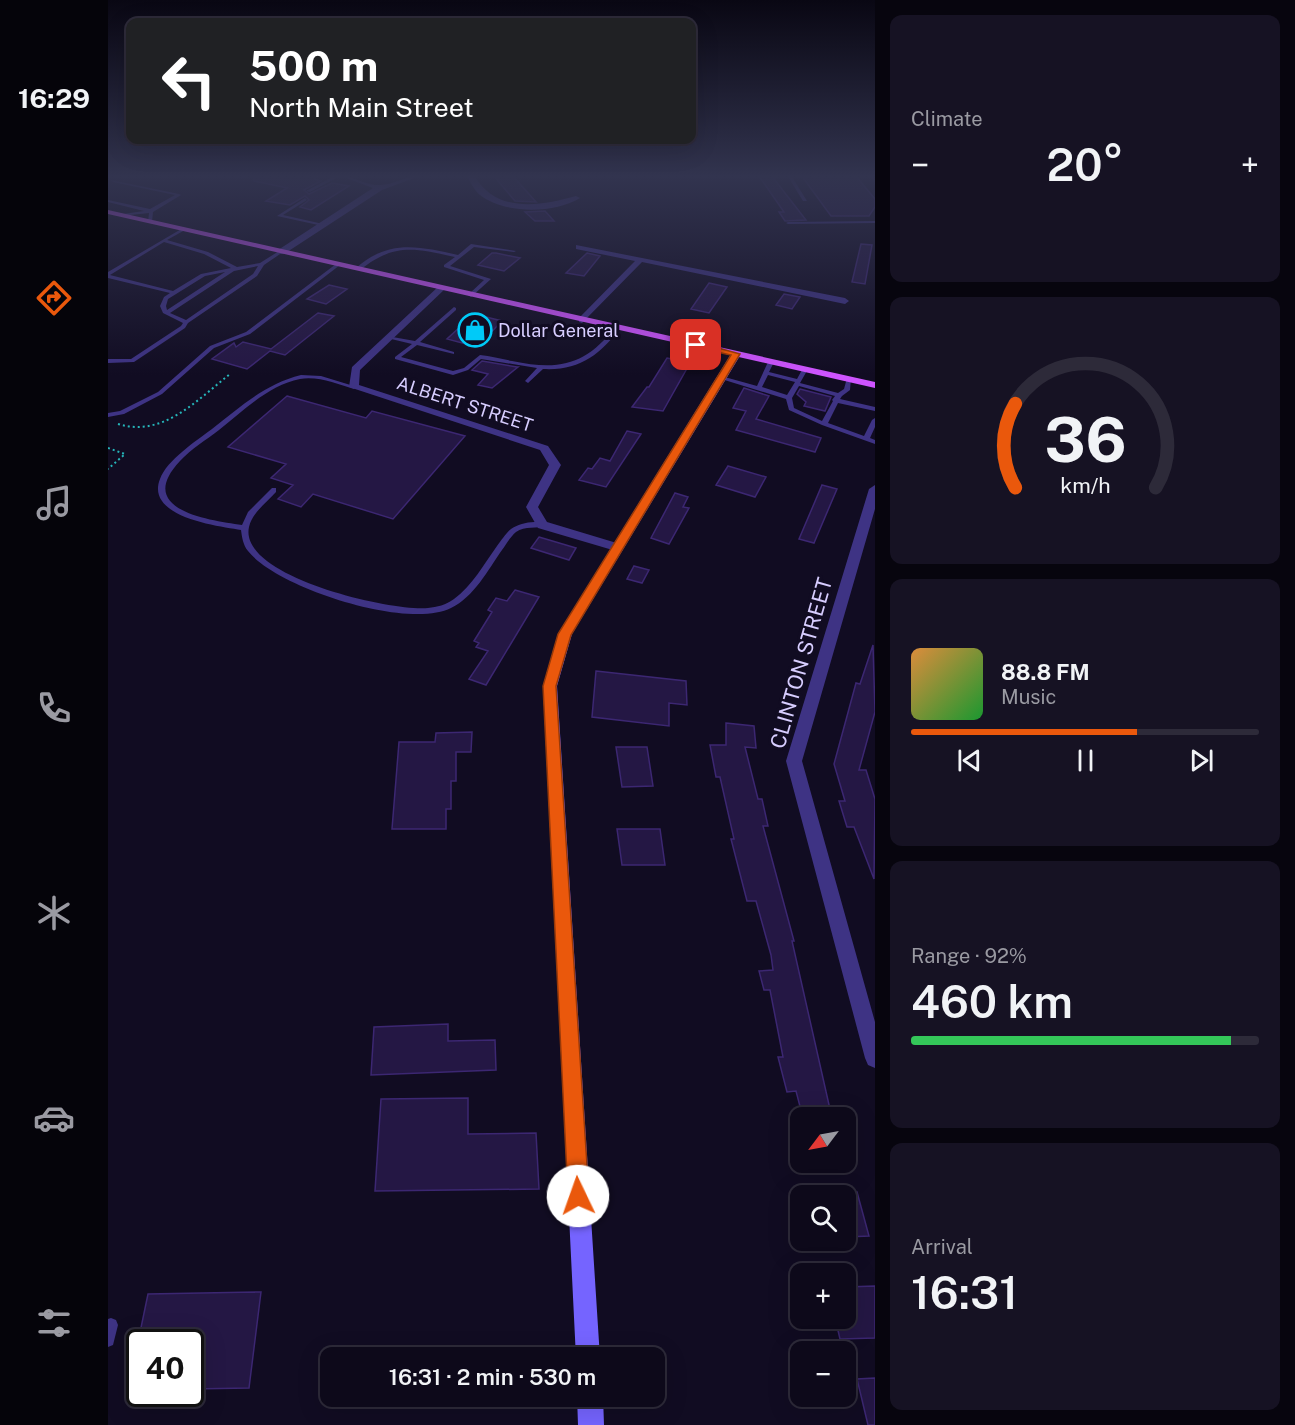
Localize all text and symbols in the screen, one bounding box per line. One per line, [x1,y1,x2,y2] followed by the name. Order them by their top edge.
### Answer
[249,41,378,90] text: 500 m
[150,42,228,120] icon: left
[18,82,90,114] text: 16:29
[249,91,474,123] text: North Main Street
[911,107,983,131] text: Climate
[1046,138,1124,191] text: 20°
[911,146,929,184] text: −
[1241,146,1259,184] text: +
[33,277,75,319] icon: directions
[457,312,493,348] shop icon: Dollar General
[670,319,721,370] pin
[498,320,619,341] place label: Dollar General
[679,328,712,361] icon: arrive
[394,372,536,436] street label: ALBERT STREET
[1044,403,1126,476] text: 36
[1060,473,1110,498] text: km/h
[33,482,75,524] icon: music
[765,575,837,751] street label: CLINTON STREET
[1001,659,1090,685] text: 88.8 FM
[1001,685,1056,709] text: Music
[33,687,75,729] icon: phone
[953,744,986,777] icon: previous
[1069,744,1102,777] icon: pause
[1185,744,1218,777] icon: next
[33,892,75,934] icon: climate
[911,944,1027,968] text: Range · 92%
[911,975,1073,1028] text: 460 km
[33,1097,75,1139] icon: car
[790,1107,856,1173] north arrow
[790,1107,856,1407] map controls
[546,1164,610,1228] position arrow
[790,1185,856,1251] button: search
[911,1235,973,1259] text: Arrival
[790,1263,856,1329] button: +
[911,1266,1018,1319] text: 16:31
[33,1302,75,1344] icon: filters
[126,1329,204,1407] speed limit sign: 40
[790,1341,856,1407] button: −
[389,1364,596,1390] text: 16:31 · 2 min · 530 m

